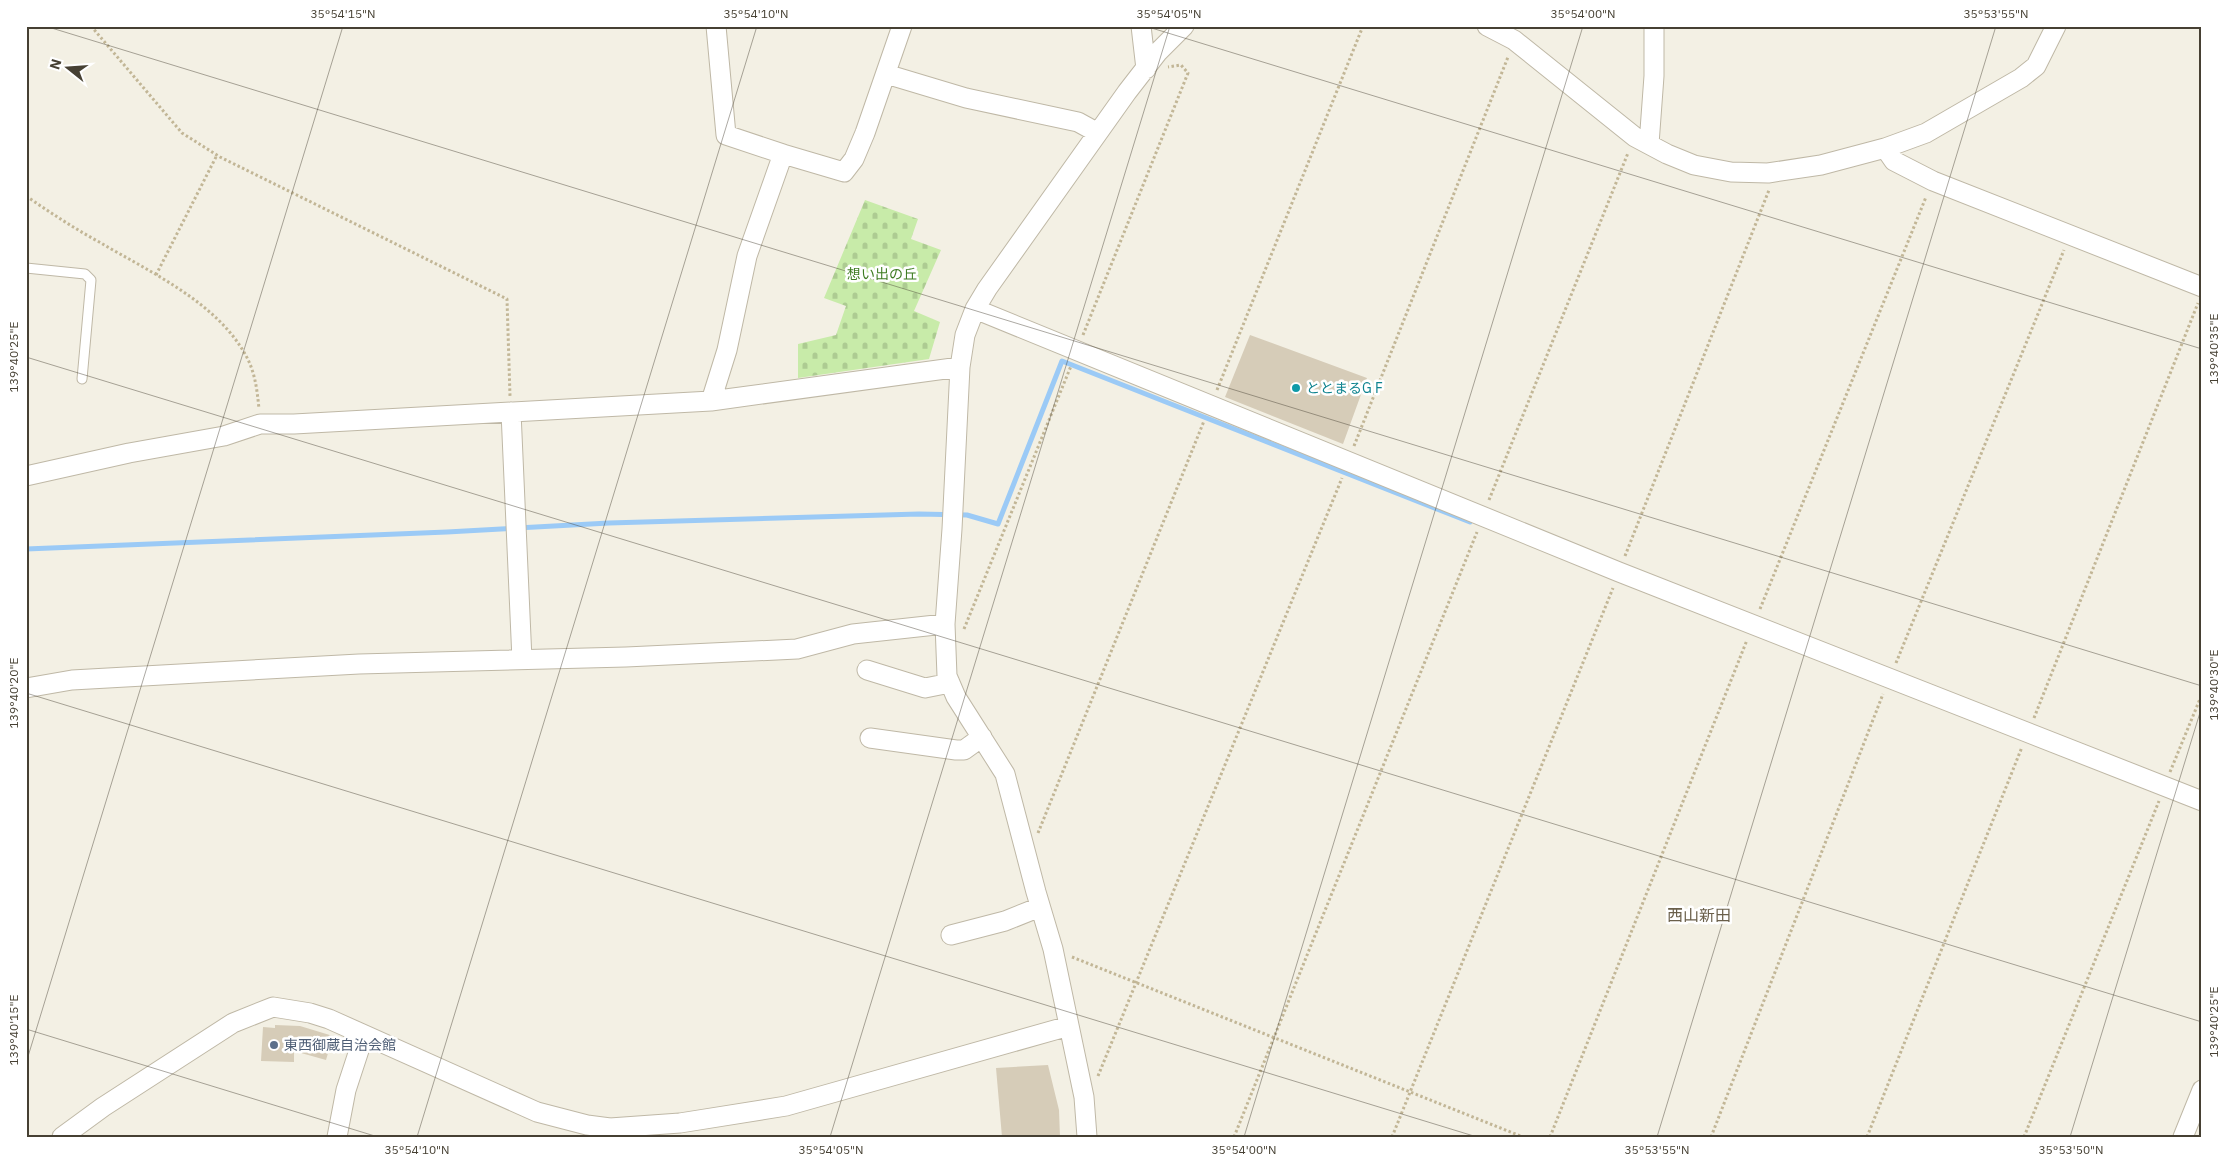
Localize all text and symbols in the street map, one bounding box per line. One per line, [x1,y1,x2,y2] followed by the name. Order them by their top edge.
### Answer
[310,6,376,21] text: 35°54'15"N
[723,6,789,21] text: 35°54'10"N
[1136,6,1202,21] text: 35°54'05"N
[1550,6,1616,21] text: 35°54'00"N
[1963,6,2029,21] text: 35°53'55"N
[42,42,92,92] north arrow
[45,57,66,72] text: N
[847,265,917,283] park label: 想い出の丘
[2206,314,2221,384] text: 139°40'35"E
[6,322,21,392] text: 139°40'25"E
[1306,379,1383,397] place label: ととまるG F
[1290,382,1302,394] marker: ととまるG F
[2206,650,2221,720] text: 139°40'30"E
[6,658,21,728] text: 139°40'20"E
[1667,905,1731,925] district label: 西山新田
[2206,987,2221,1057] text: 139°40'25"E
[6,995,21,1065] text: 139°40'15"E
[284,1036,396,1054] place label: 東西御蔵自治会館
[268,1039,280,1051] marker: 東西御蔵自治会館
[384,1142,450,1157] text: 35°54'10"N
[798,1142,864,1157] text: 35°54'05"N
[1211,1142,1277,1157] text: 35°54'00"N
[1624,1142,1690,1157] text: 35°53'55"N
[2038,1142,2104,1157] text: 35°53'50"N

